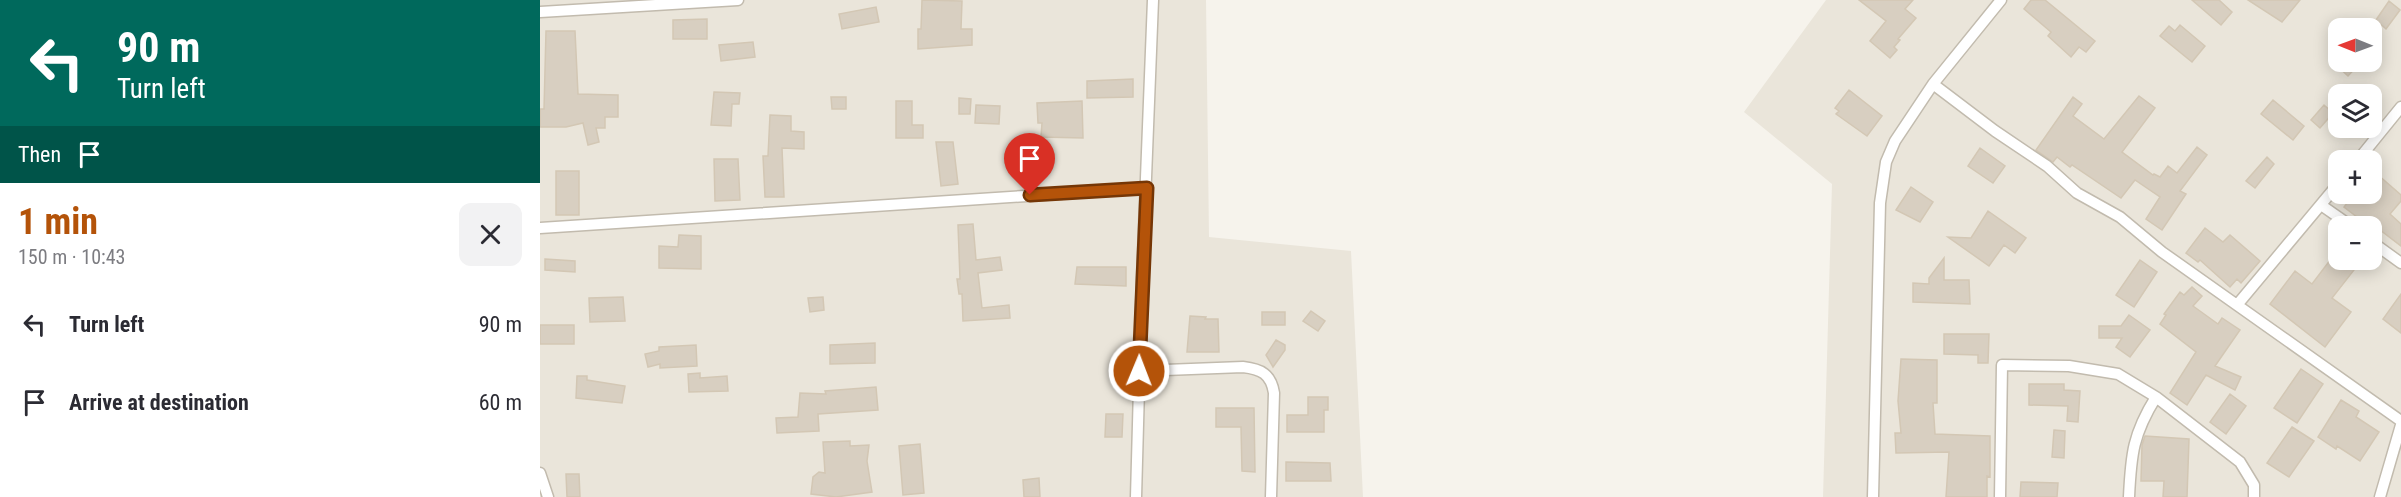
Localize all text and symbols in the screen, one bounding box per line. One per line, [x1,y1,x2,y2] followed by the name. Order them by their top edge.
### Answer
[2328,18,2382,72] north arrow
[2328,18,2382,270] map controls
[117,23,200,72] text: 90 m
[18,24,96,102] icon: left
[117,73,206,105] text: Turn left
[2328,84,2382,138] button: layers
[1004,133,1055,195] pin
[73,138,106,171] icon: arrive
[18,142,61,167] text: Then
[1013,142,1046,175] icon: arrive
[2328,150,2382,204] button: +
[18,201,98,243] text: 1 min
[459,203,522,266] button: close
[2328,216,2382,270] button: −
[18,245,125,269] text: 150 m · 10:43
[18,308,51,341] icon: left
[69,312,144,337] text: Turn left
[479,312,522,337] text: 90 m
[1107,339,1171,403] position arrow
[18,386,51,419] icon: arrive
[69,390,249,415] text: Arrive at destination
[479,390,522,415] text: 60 m

